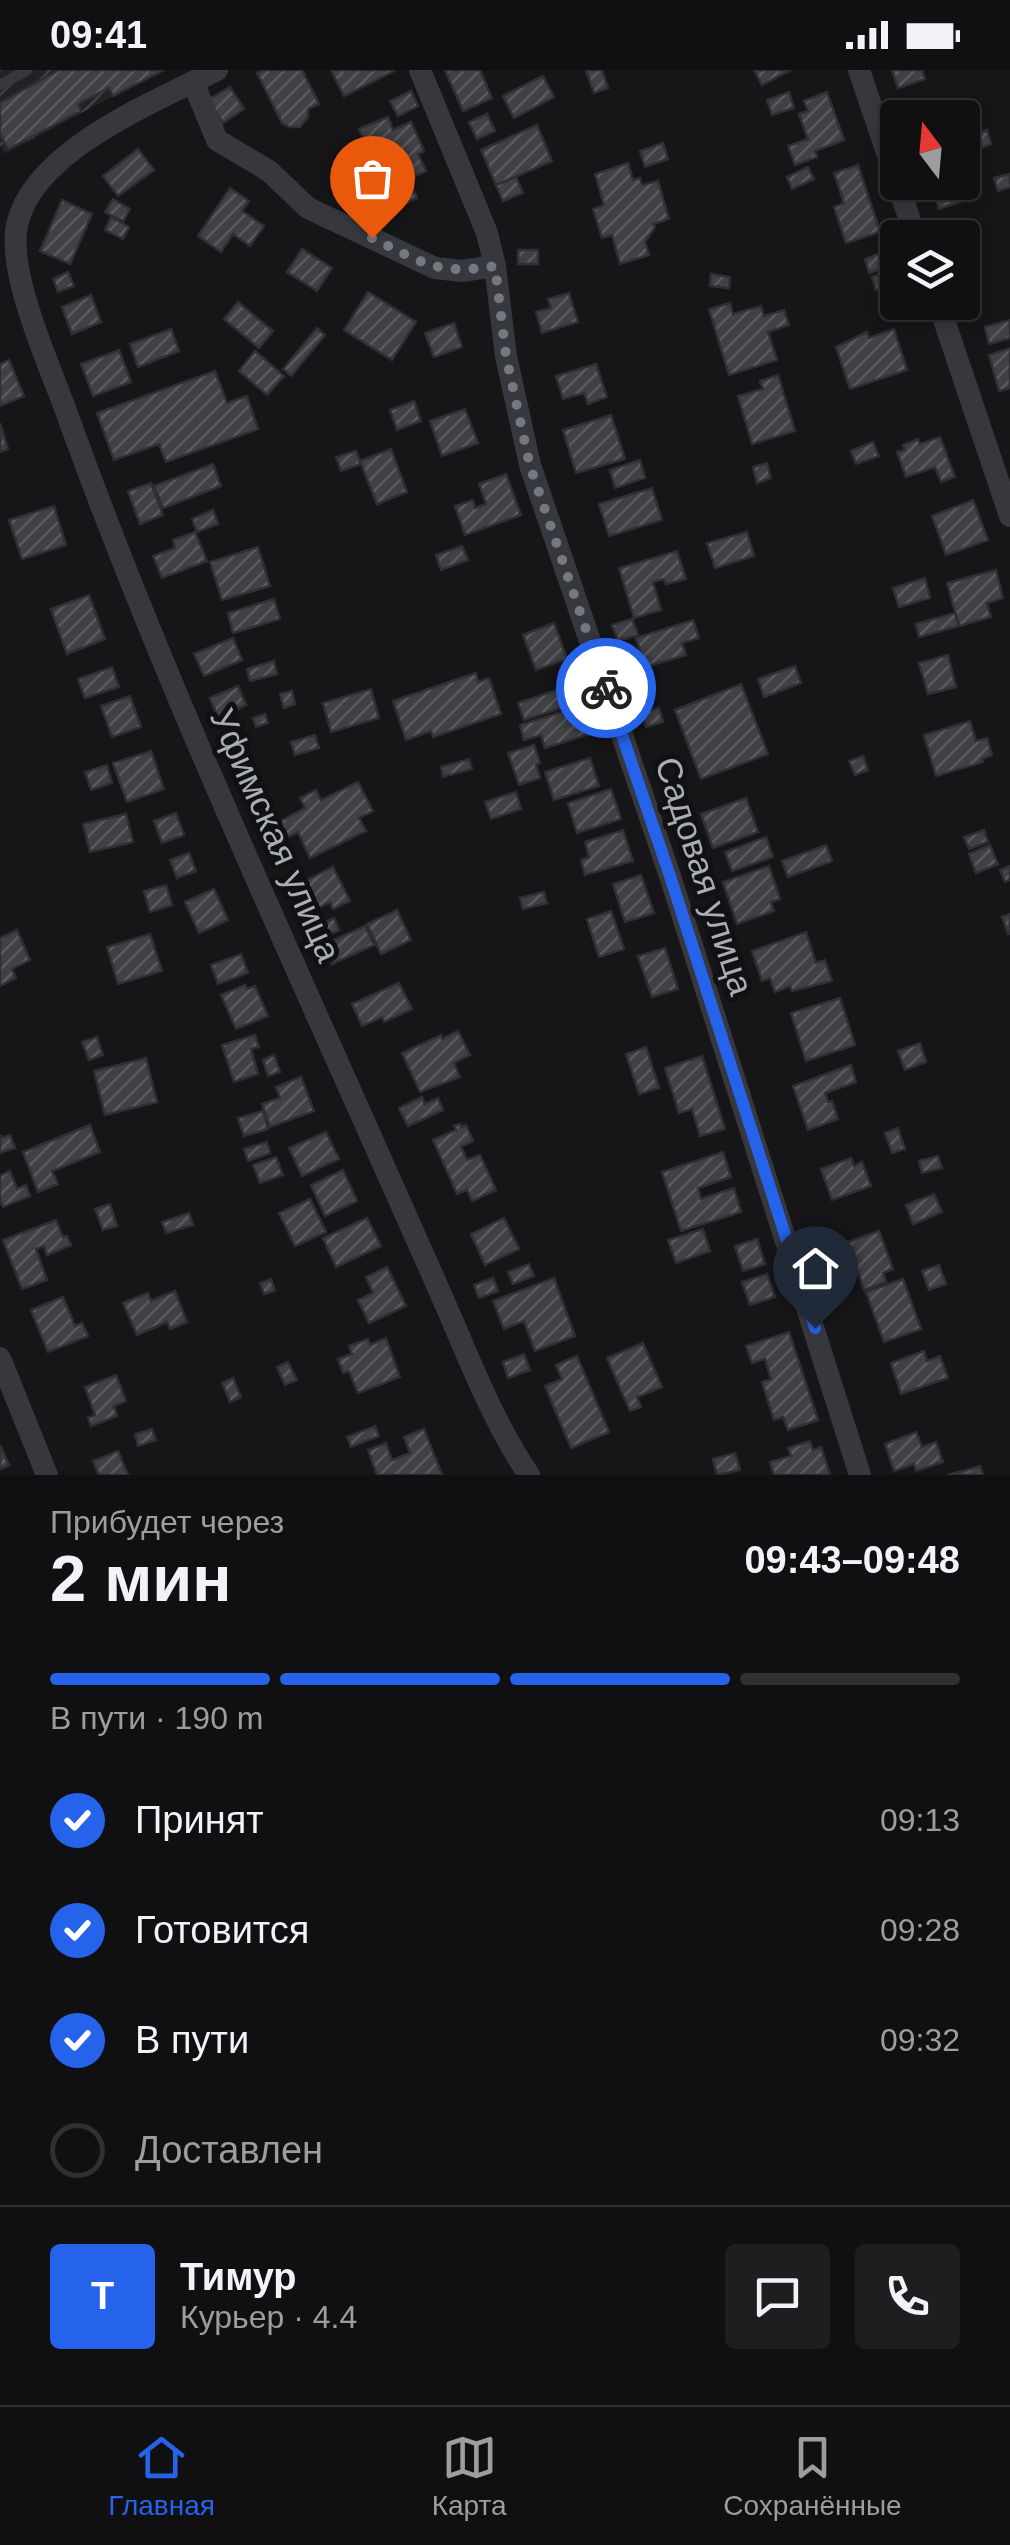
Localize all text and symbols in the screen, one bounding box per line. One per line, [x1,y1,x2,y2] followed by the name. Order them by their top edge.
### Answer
[50,14,147,56] text: 09:41
[880,100,980,200] north arrow
[880,100,980,320] map controls
[330,136,415,239] pin
[345,151,400,206] icon: bag
[880,220,980,320] button: layers
[556,638,656,738] courier
[579,661,634,716] icon: bike
[203,703,349,968] street label: Уфимская улица
[648,752,762,1000] street label: Садовая улица
[773,1226,858,1329] pin
[788,1241,843,1296] icon: home
[50,1504,284,1540] text: Прибудет через
[744,1539,960,1581] text: 09:43–09:48
[50,1542,232,1615] text: 2 мин
[50,1700,263,1736] text: В пути · 190 m
[50,1793,105,1848] icon: check
[135,1799,264,1841] text: Принят
[880,1802,960,1838] text: 09:13
[50,1903,105,1958] icon: check
[135,1909,309,1951] text: Готовится
[880,1912,960,1948] text: 09:28
[50,2013,105,2068] icon: check
[135,2019,249,2061] text: В пути
[880,2022,960,2058] text: 09:32
[135,2129,323,2171] text: Доставлен
[725,2244,830,2349] button: chat
[855,2244,960,2349] button: phone
[180,2256,297,2298] text: Тимур
[91,2275,114,2317] text: Т
[180,2299,357,2335] text: Курьер · 4.4
[108,2430,215,2522] tab: Главная
[432,2430,507,2522] tab: Карта
[723,2430,902,2522] tab: Сохранённые

